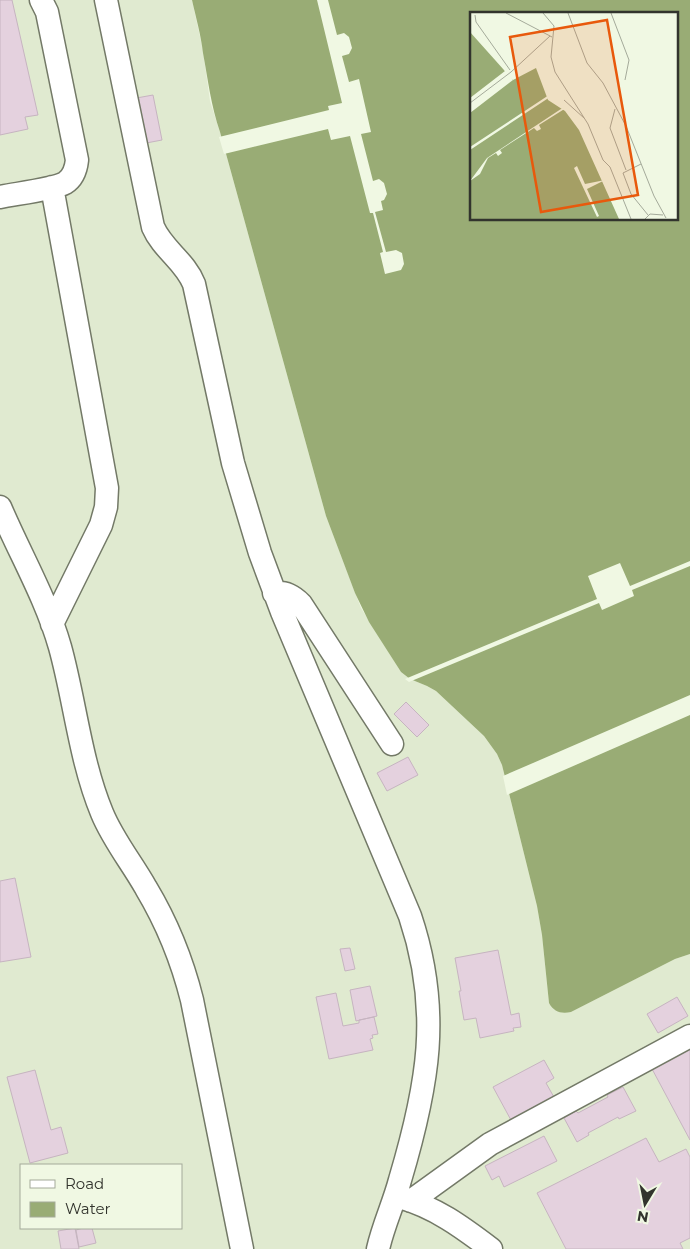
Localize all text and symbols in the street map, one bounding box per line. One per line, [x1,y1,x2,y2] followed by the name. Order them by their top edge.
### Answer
[470,12,678,220] inset map
[20,1164,182,1229] legend
[65,1174,104,1193] text: Road
[620,1179,670,1229] north arrow
[65,1199,111,1218] text: Water
[636,1207,650,1227] text: N

